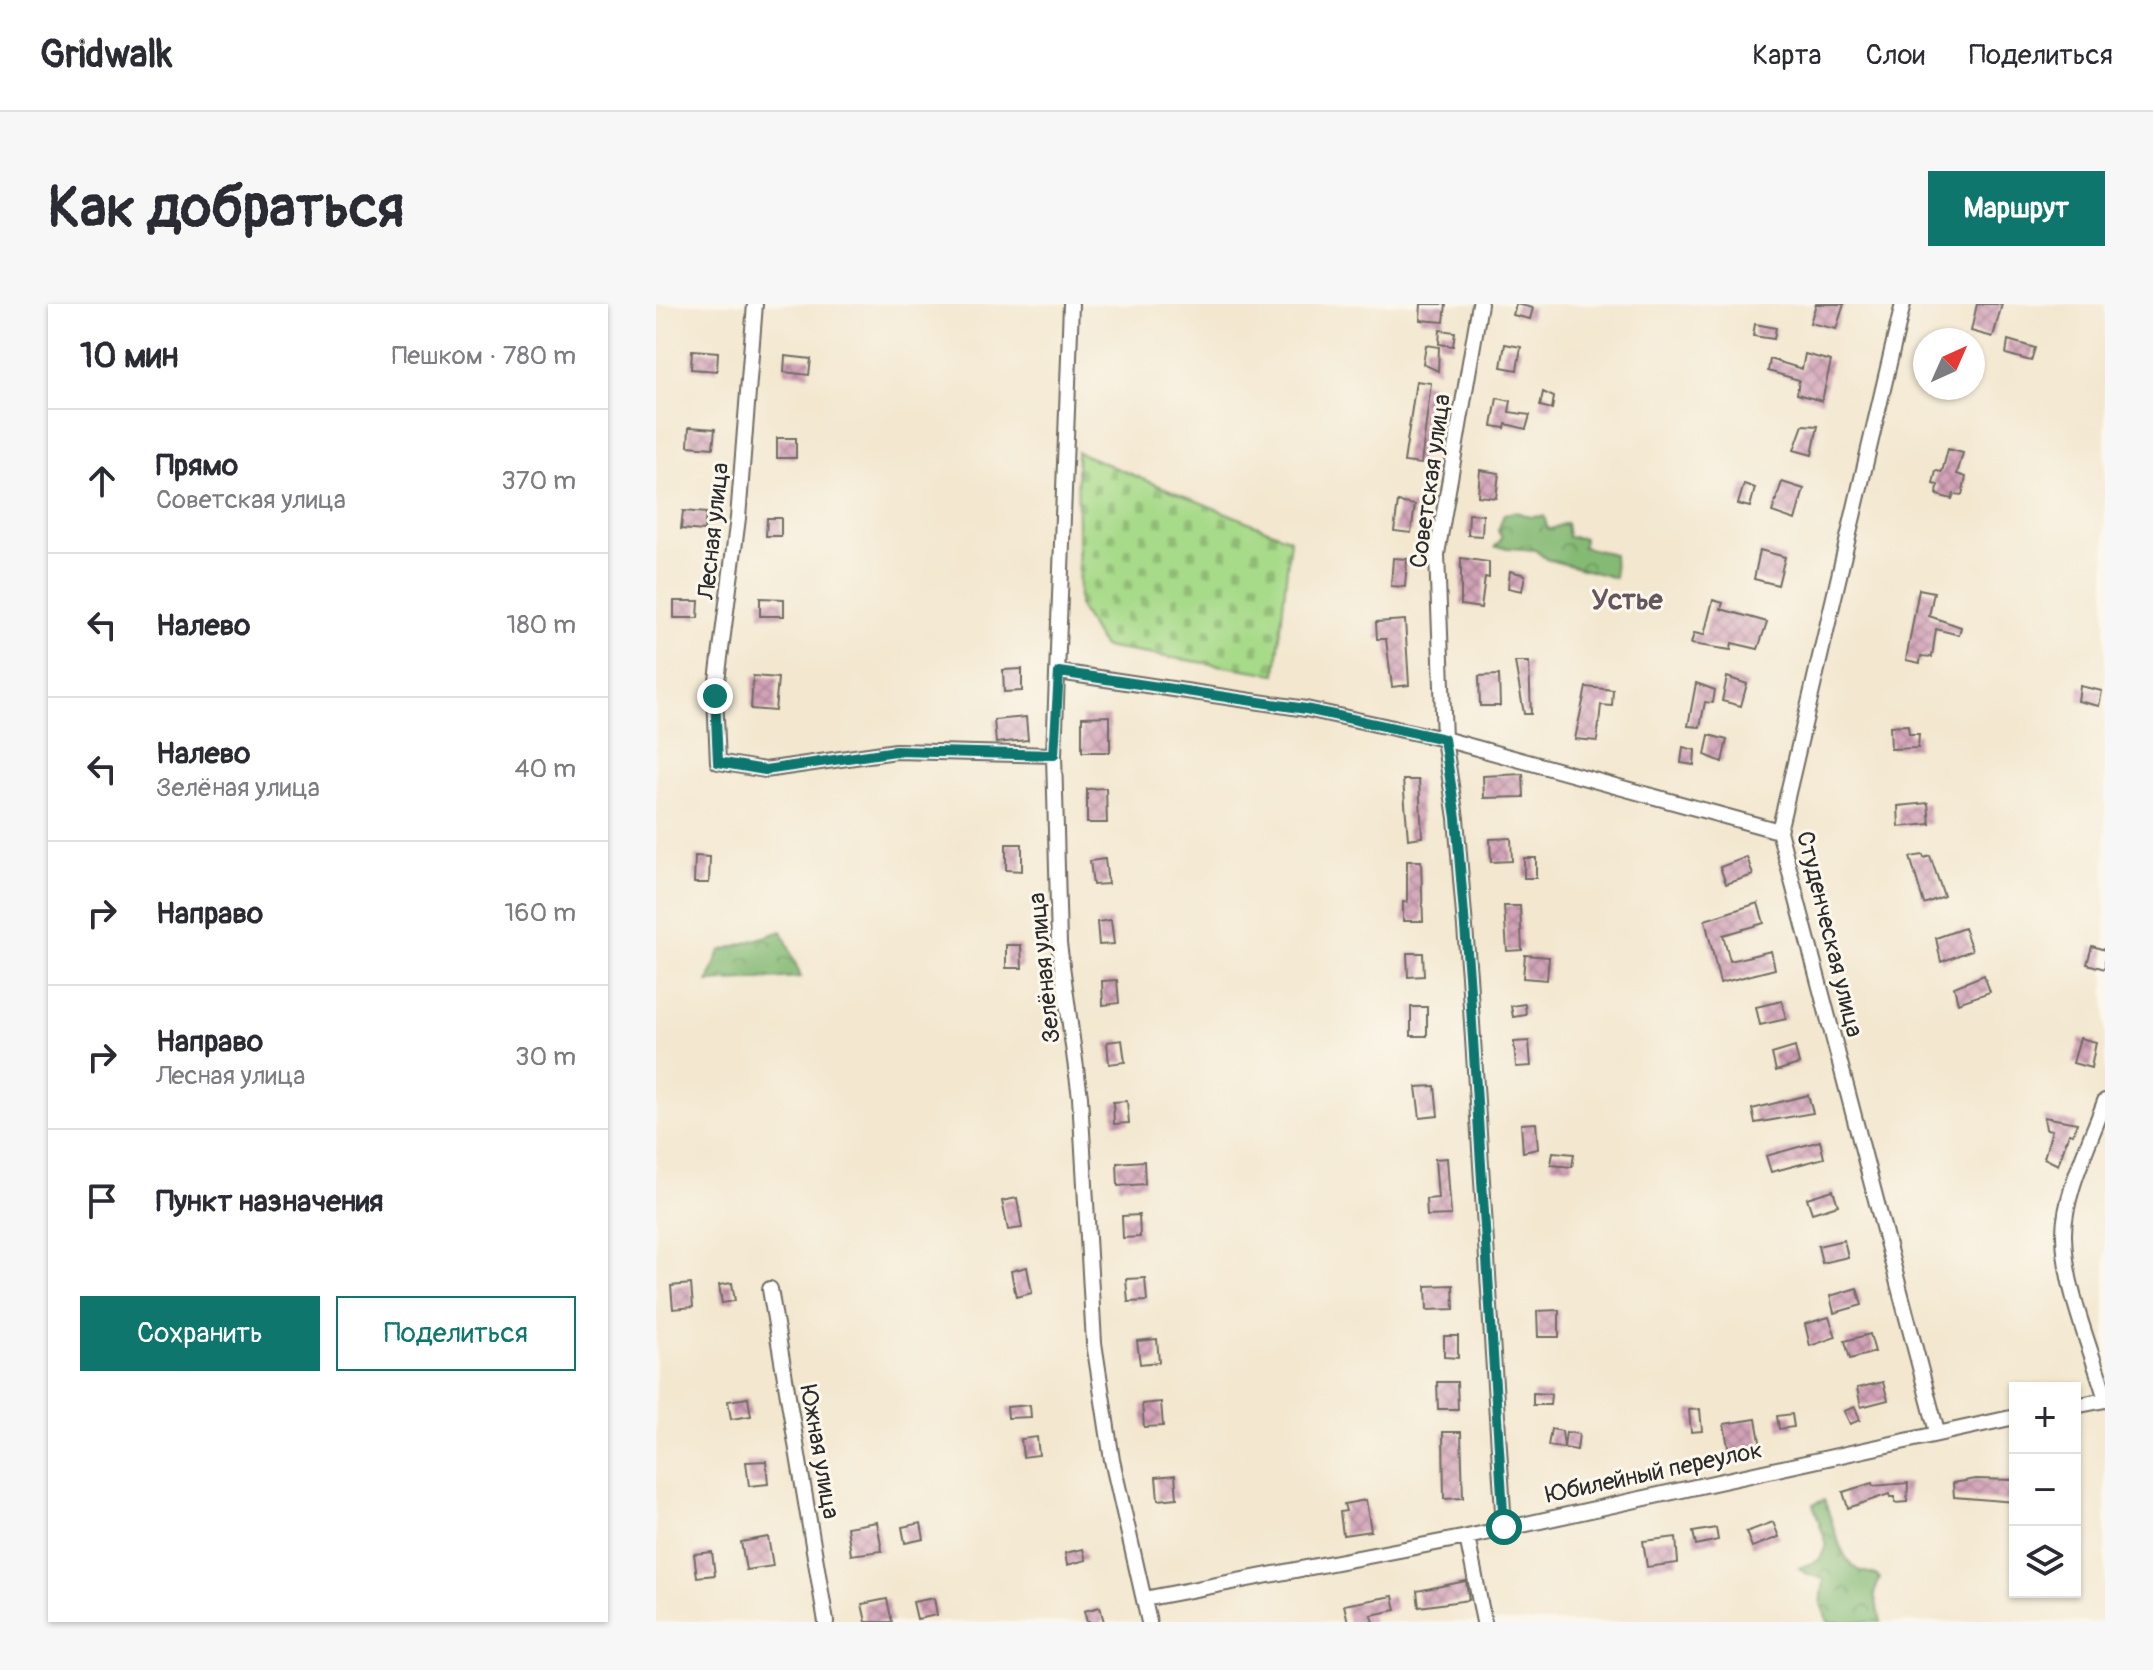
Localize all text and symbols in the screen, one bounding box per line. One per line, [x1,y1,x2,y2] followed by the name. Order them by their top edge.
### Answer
[40,31,172,79] text: Gridwalk
[1752,38,1822,73] text: Карта
[1866,38,1925,73] text: Слои
[1969,38,2113,73] text: Поделиться
[1928,171,2105,246] button: Маршрут
[48,174,404,243] text: Как добраться
[1913,328,1985,400] north arrow
[80,335,178,378] text: 10 мин
[392,340,576,372] text: Пешком · 780 m
[1404,392,1457,570] street label: Советская улица
[156,447,238,484] text: Прямо
[80,459,124,503] icon: ahead
[692,461,735,602] street label: Лесная улица
[501,465,576,497] text: 370 m
[156,484,346,516] text: Советская улица
[1591,583,1664,618] district label: Устье
[80,603,124,647] icon: left
[156,607,250,644] text: Налево
[506,609,576,641] text: 180 m
[697,678,733,714] route end
[156,735,250,772] text: Налево
[80,747,124,791] icon: left
[514,753,576,785] text: 40 m
[156,772,320,804] text: Зелёная улица
[1790,828,1869,1040] street label: Студенческая улица
[80,891,124,935] icon: right
[1022,891,1067,1045] street label: Зелёная улица
[156,895,263,932] text: Направо
[504,897,576,929] text: 160 m
[156,1023,263,1060] text: Направо
[80,1035,124,1079] icon: right
[515,1041,576,1073] text: 30 m
[156,1060,305,1092] text: Лесная улица
[80,1179,124,1223] icon: arrive
[156,1183,383,1220] text: Пункт назначения
[80,1296,320,1371] button: Сохранить
[336,1296,576,1371] button: Поделиться
[2009,1382,2081,1598] map controls
[2009,1382,2081,1454] button: +
[793,1383,846,1521] street label: Южная улица
[1543,1435,1765,1510] street label: Юбилейный переулок
[2009,1454,2081,1526] button: −
[1486,1509,1522,1545] route start
[2009,1526,2081,1598] button: layers

